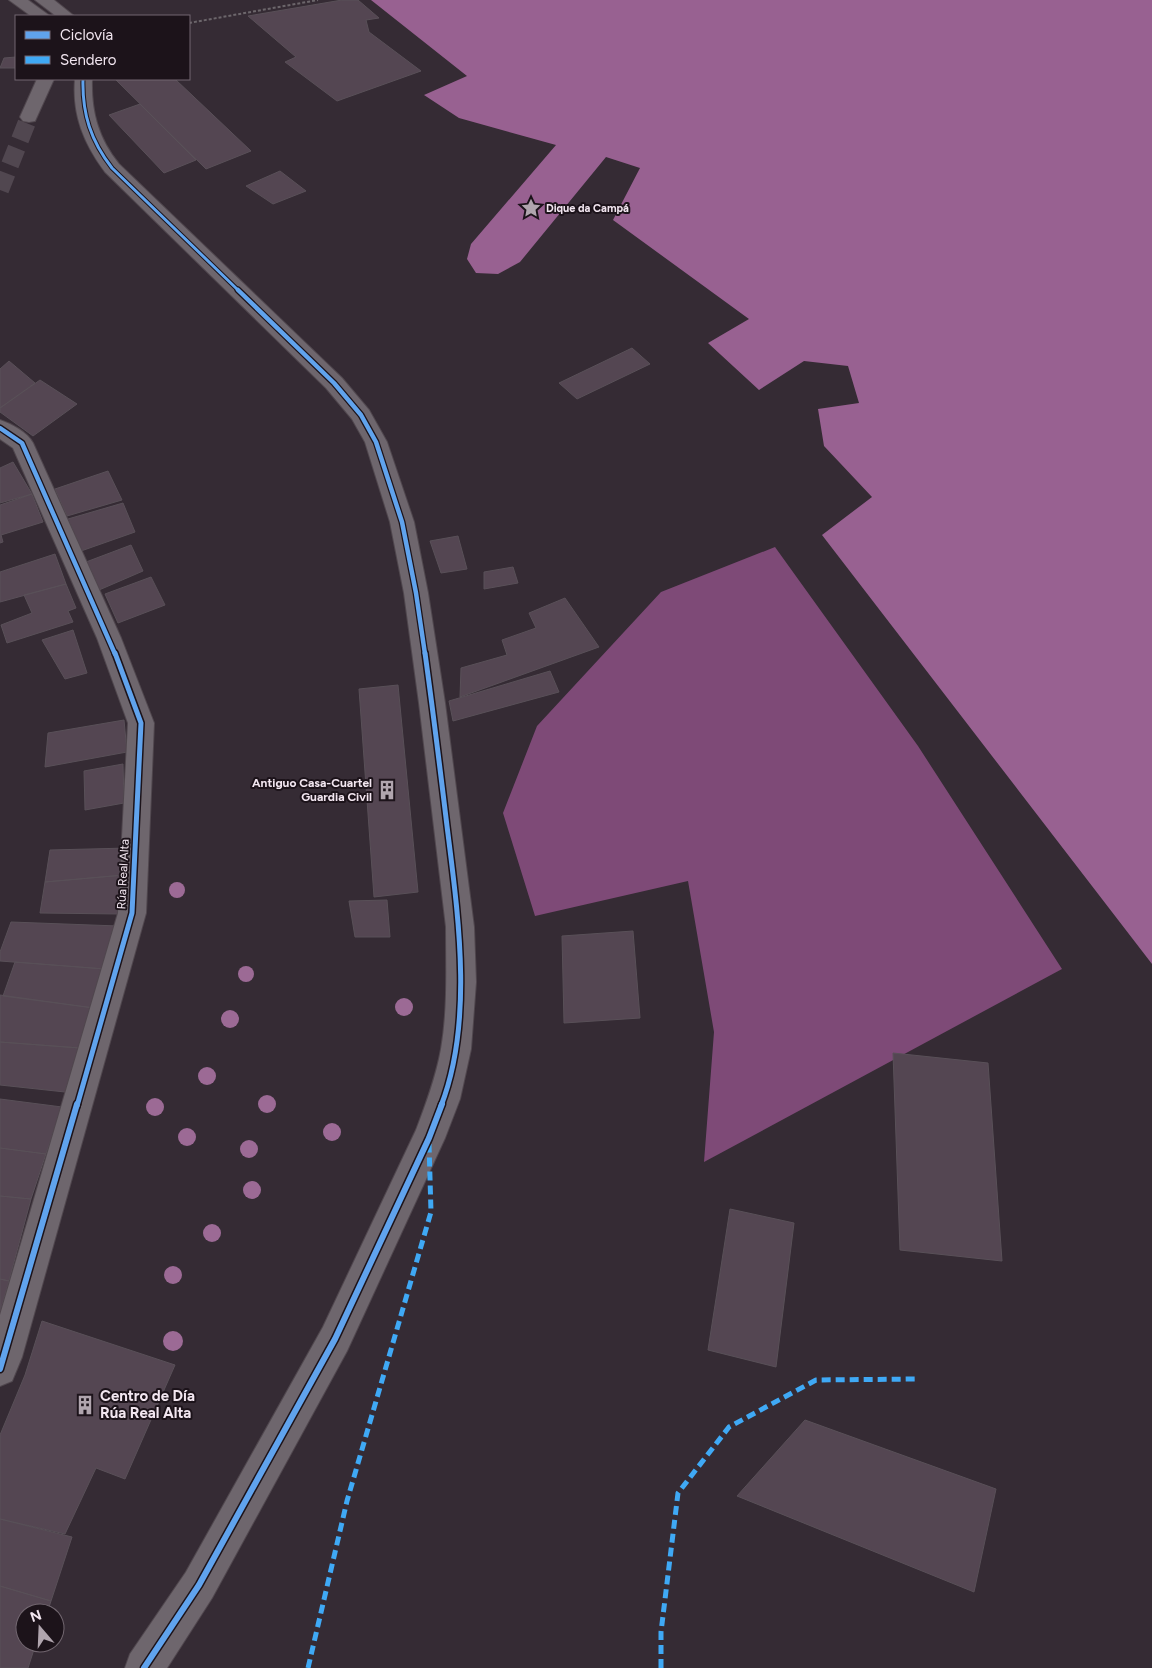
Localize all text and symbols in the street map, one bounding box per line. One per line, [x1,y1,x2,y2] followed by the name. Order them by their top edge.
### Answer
[15,15,190,80] legend
[60,26,113,44] text: Ciclovía
[60,51,117,69] text: Sendero
[520,197,542,219] place icon: Dique da Campá
[546,202,629,215] place label: Dique da Campá
[252,776,372,804] place label: Antiguo Casa-Cuartel Guardia Civil
[376,779,398,801] building icon: Antiguo Casa-Cuartel Guardia Civil
[114,838,132,910] street label: Rúa Real Alta
[100,1387,195,1422] place label: Centro de Día Rúa Real Alta
[74,1394,96,1416] building icon: Centro de Día Rúa Real Alta
[15,1603,65,1653] north arrow
[28,1606,44,1626] text: N

